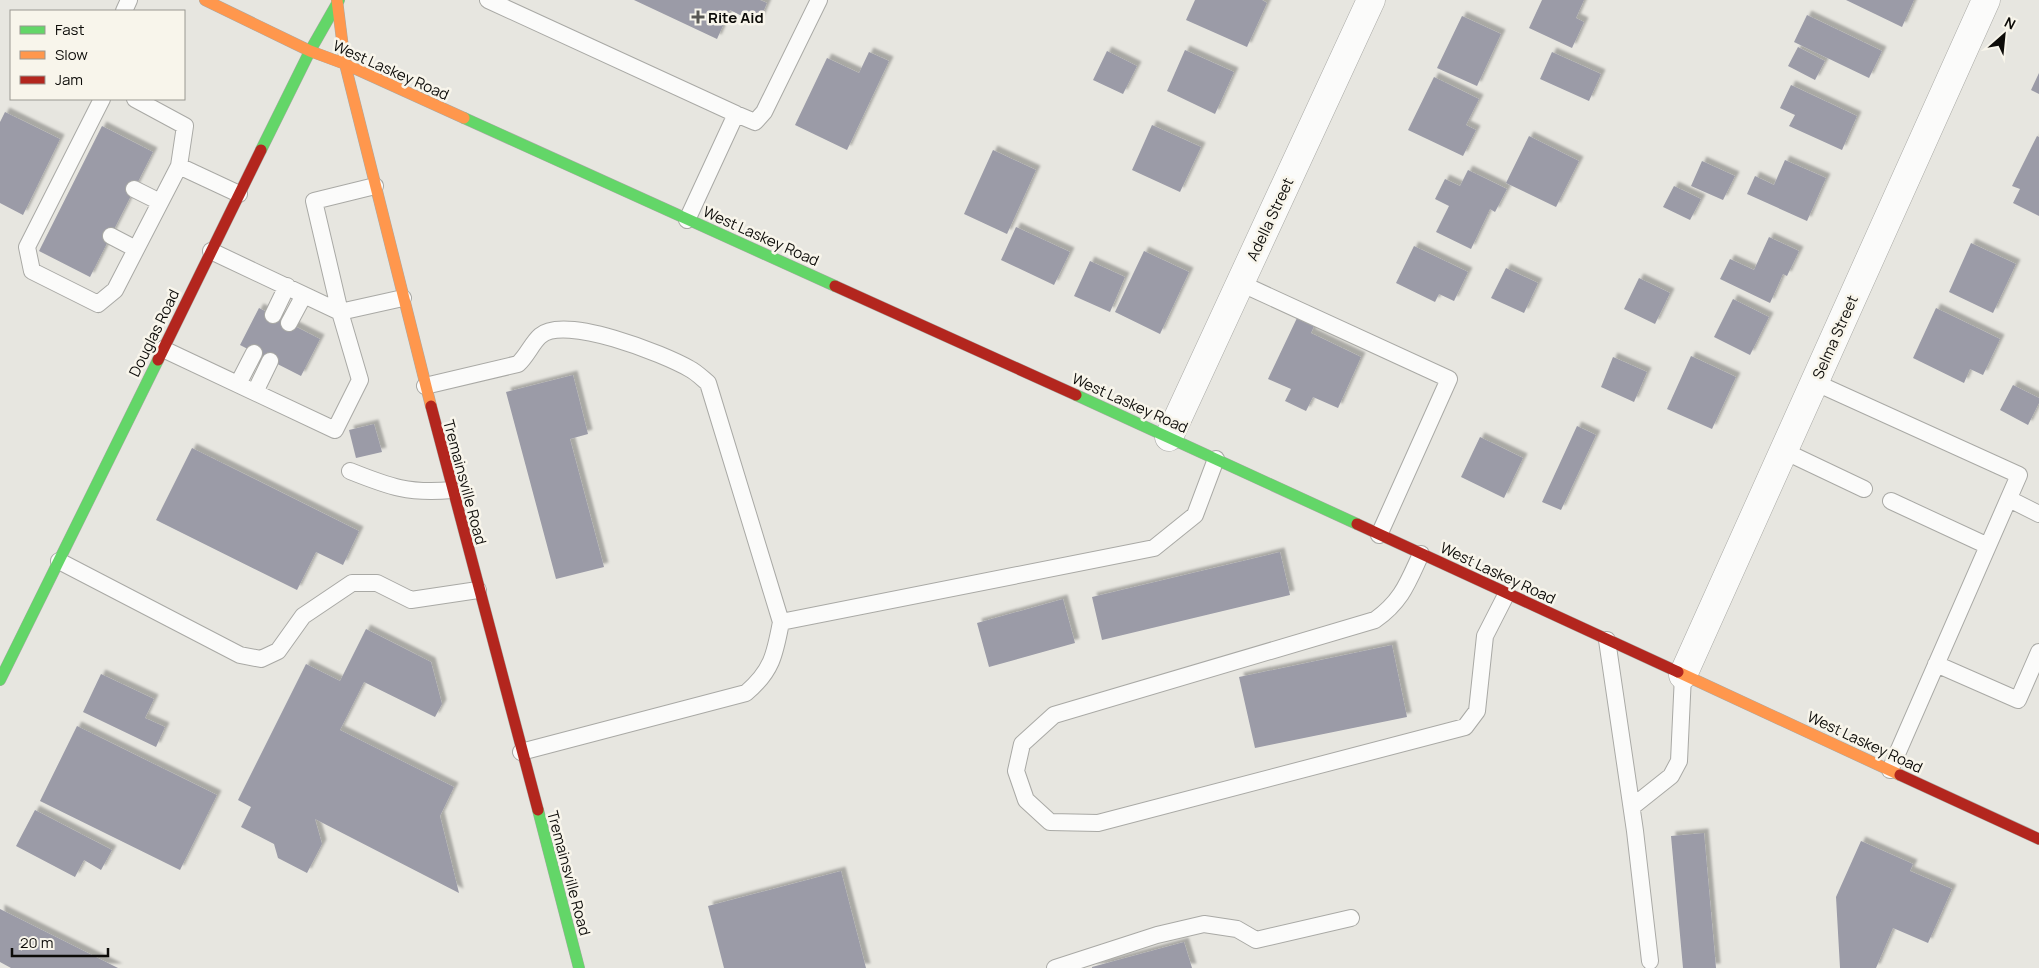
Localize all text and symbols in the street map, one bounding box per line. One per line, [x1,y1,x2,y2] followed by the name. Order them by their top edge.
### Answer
[708,7,764,28] place label: Rite Aid
[10,10,185,100] legend
[1979,10,2029,60] north arrow
[692,11,704,23] marker: Rite Aid
[2001,12,2019,34] text: N
[55,19,84,40] text: Fast
[330,35,452,105] street label: West Laskey Road
[55,44,88,65] text: Slow
[55,69,83,90] text: Jam
[1242,174,1298,264] street label: Adella Street
[700,201,822,271] street label: West Laskey Road
[124,286,184,380] street label: Douglas Road
[1807,292,1863,382] street label: Selma Street
[1069,368,1191,438] street label: West Laskey Road
[438,417,492,547] street label: Tremainsville Road
[1437,537,1559,609] street label: West Laskey Road
[1804,706,1926,778] street label: West Laskey Road
[542,808,596,938] street label: Tremainsville Road
[12,926,109,958] scale bar
[20,932,53,953] text: 20 m

